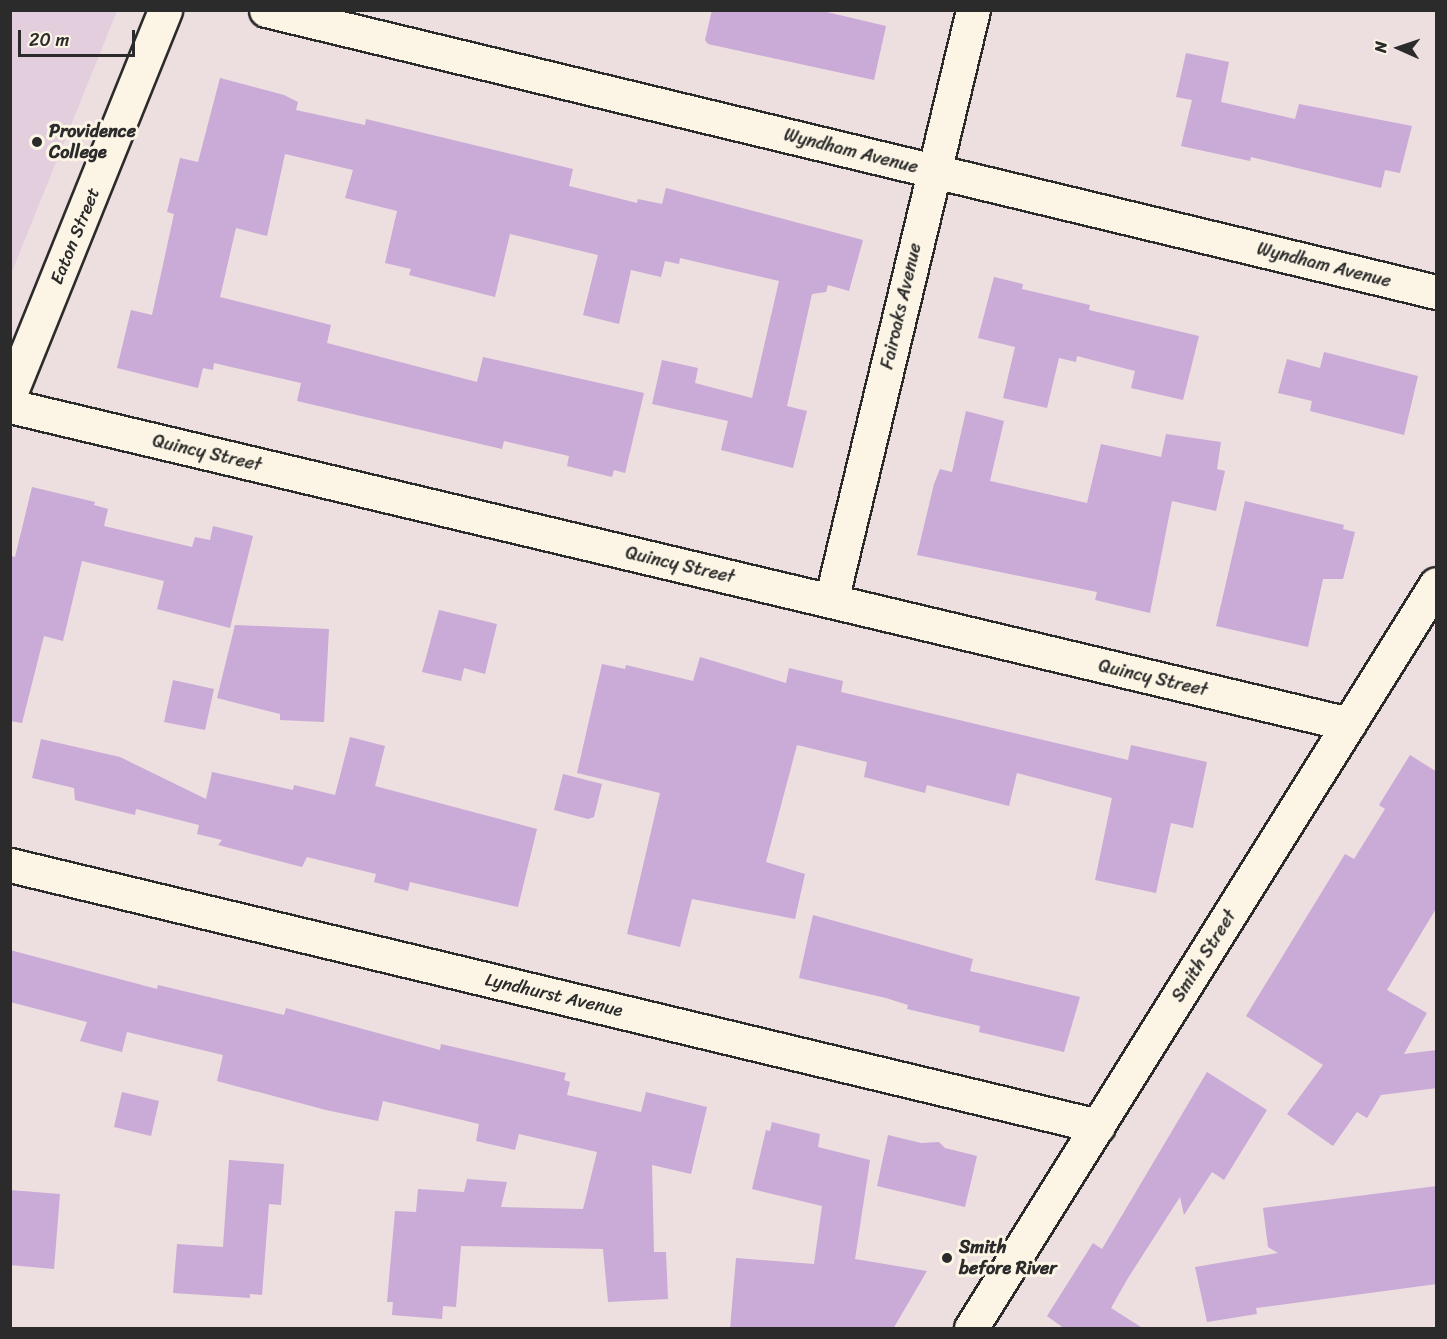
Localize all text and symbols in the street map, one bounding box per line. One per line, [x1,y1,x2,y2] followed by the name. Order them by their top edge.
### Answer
[21,18,138,56] scale bar
[1369,18,1429,78] north arrow
[29,24,69,56] text: 20 m
[1366,41,1395,53] text: N
[49,121,136,164] place label: Providence College
[782,124,920,178] street label: Wyndham Avenue
[30,135,44,149] marker: Providence College
[46,184,104,288] street label: Eaton Street
[1255,238,1393,292] street label: Wyndham Avenue
[876,241,926,371] street label: Fairoaks Avenue
[150,430,264,476] street label: Quincy Street
[623,542,737,588] street label: Quincy Street
[1096,655,1210,701] street label: Quincy Street
[1167,906,1241,1006] street label: Smith Street
[483,969,625,1021] street label: Lyndhurst Avenue
[959,1237,1057,1280] place label: Smith before River
[940,1251,954,1265] marker: Smith before River

